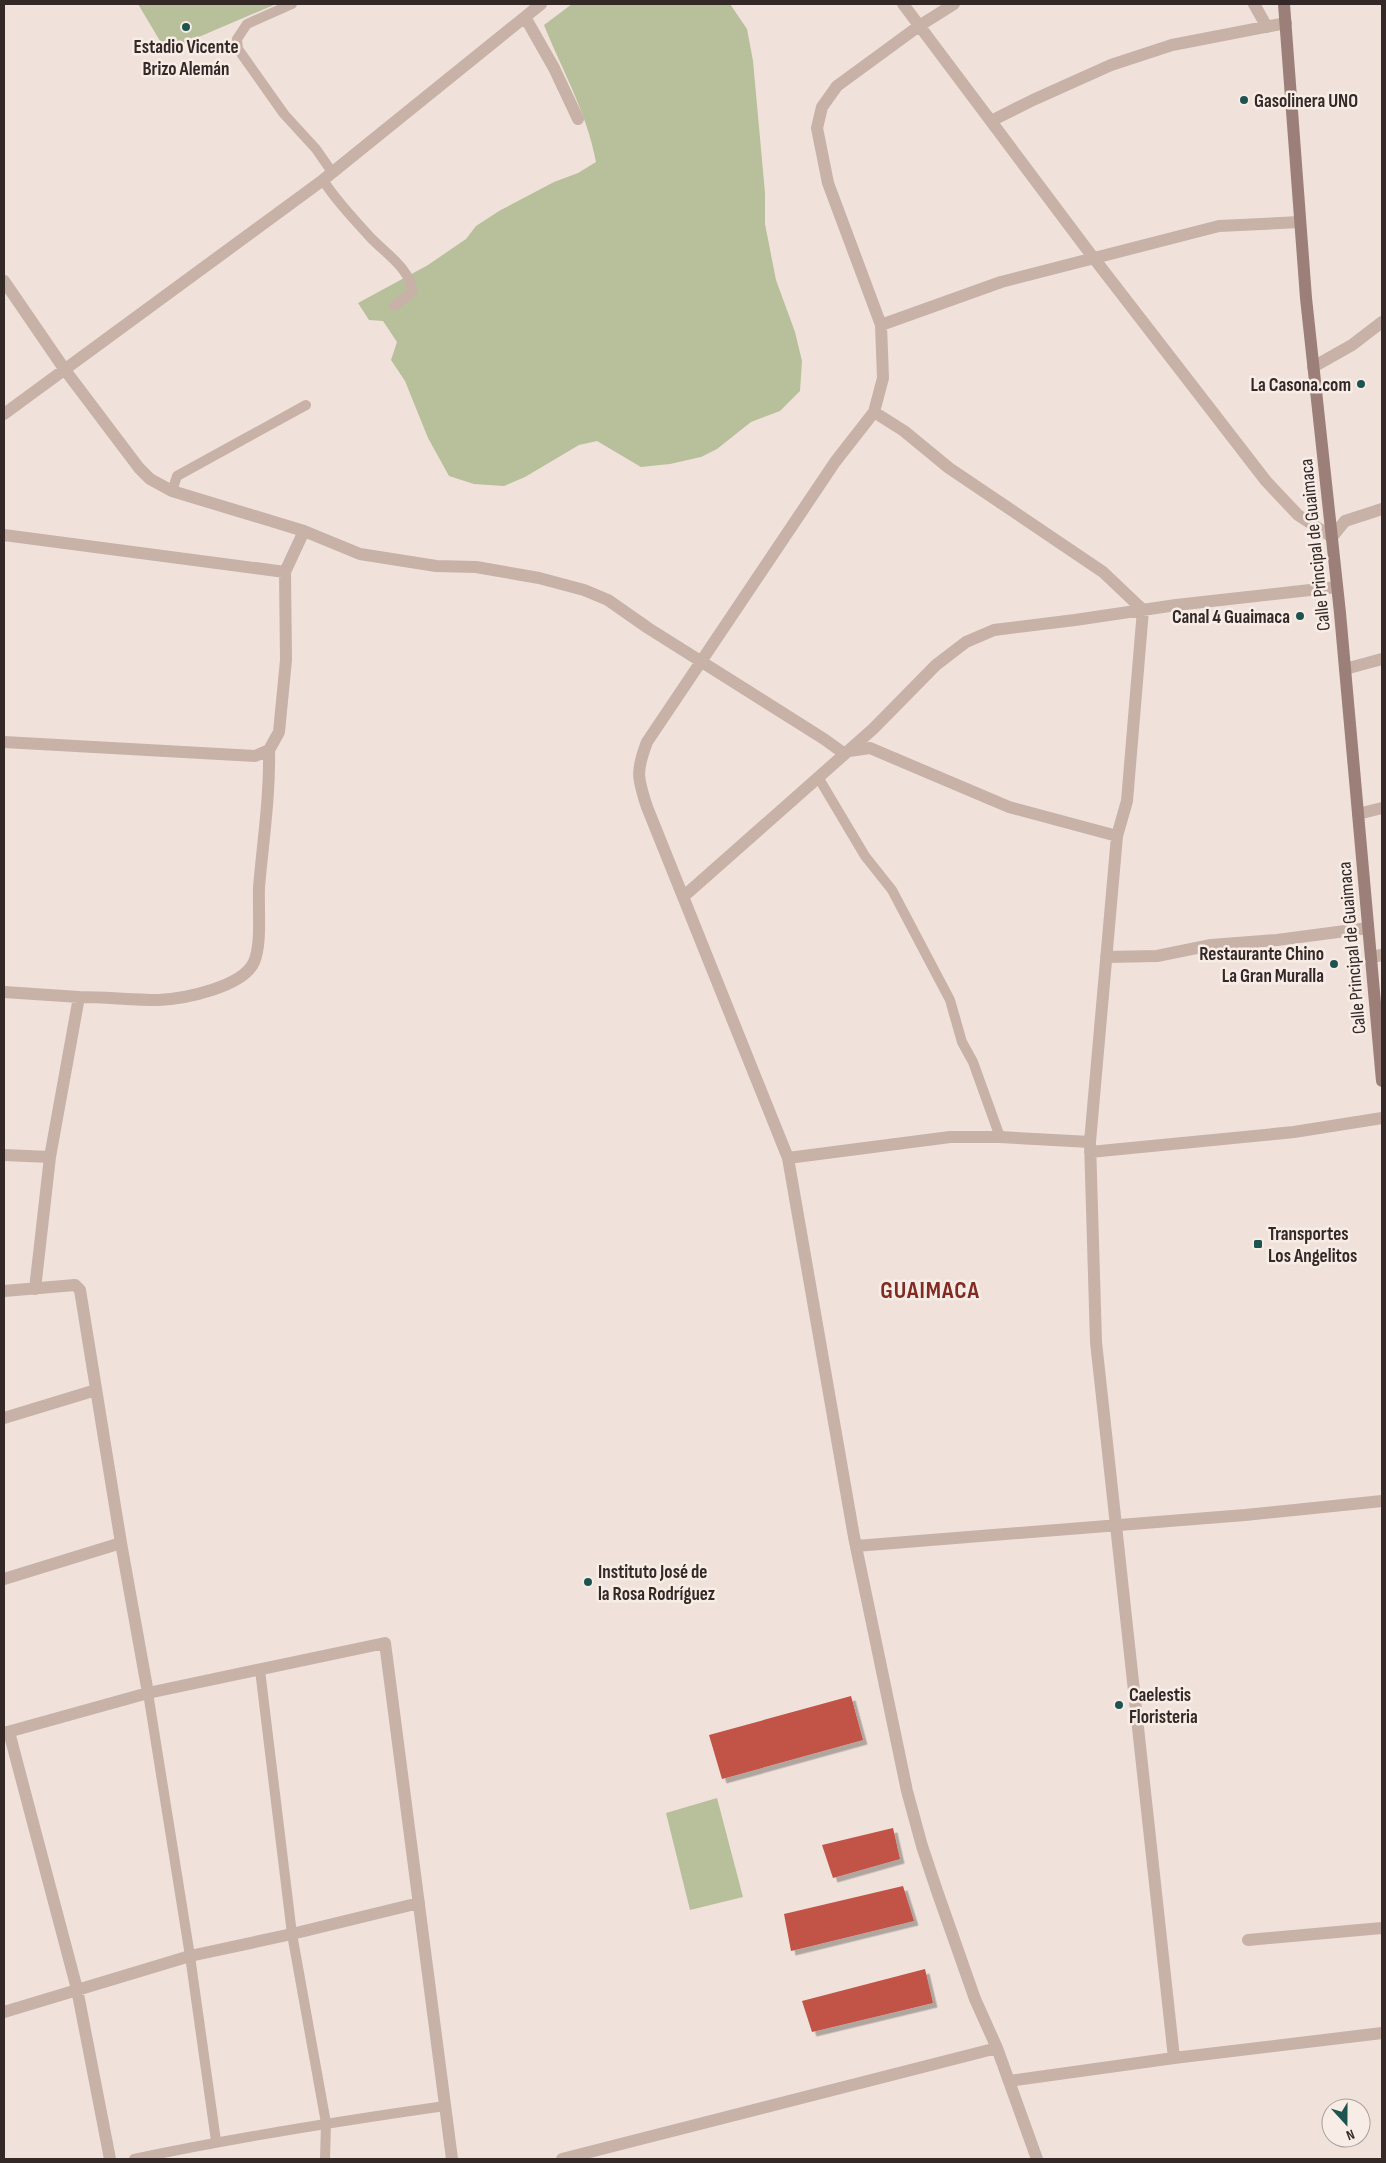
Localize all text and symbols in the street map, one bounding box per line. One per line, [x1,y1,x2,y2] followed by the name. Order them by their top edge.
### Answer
[180,21,192,33] marker: Estadio Vicente Brizo Alemán
[133,36,239,81] place label: Estadio Vicente Brizo Alemán
[1254,90,1358,113] place label: Gasolinera UNO
[1238,94,1250,106] marker: Gasolinera UNO
[1251,374,1351,397] place label: La Casona.com
[1355,378,1367,390] marker: La Casona.com
[1295,458,1336,632] street label: Calle Principal de Guaimaca
[1172,606,1290,629] place label: Canal 4 Guaimaca
[1294,610,1306,622] marker: Canal 4 Guaimaca
[1333,861,1371,1035] street label: Calle Principal de Guaimaca
[1199,943,1324,988] place label: Restaurante Chino La Gran Muralla
[1328,958,1340,970] marker: Restaurante Chino La Gran Muralla
[1268,1223,1357,1268] place label: Transportes Los Angelitos
[1252,1238,1264,1250] marker: Transportes Los Angelitos
[880,1276,980,1305] district label: GUAIMACA
[598,1561,715,1606] place label: Instituto José de la Rosa Rodríguez
[582,1576,594,1588] marker: Instituto José de la Rosa Rodríguez
[1129,1684,1198,1729] place label: Caelestis Floristeria
[1113,1699,1125,1711] marker: Caelestis Floristeria
[1321,2098,1371,2148] north arrow
[1344,2125,1357,2144] text: N

